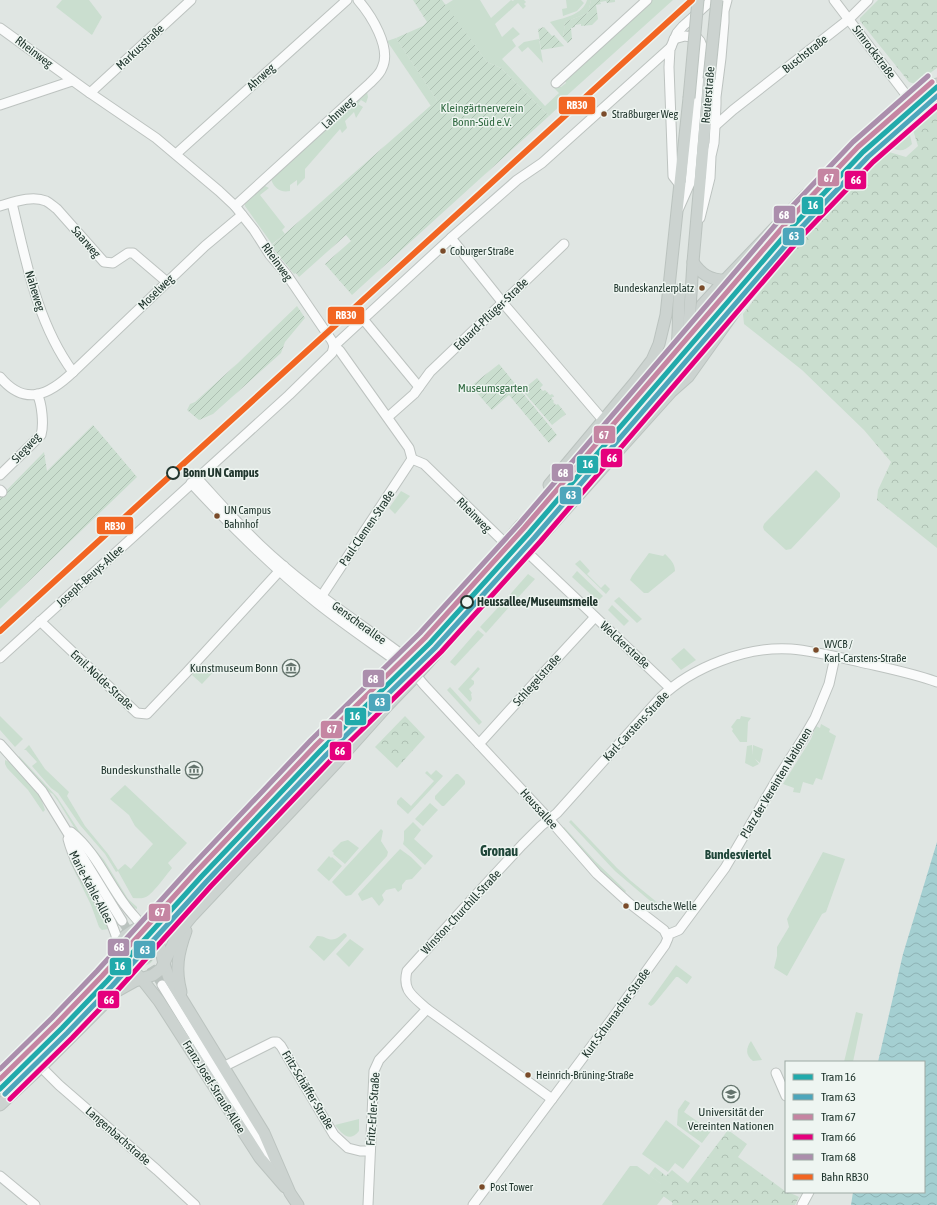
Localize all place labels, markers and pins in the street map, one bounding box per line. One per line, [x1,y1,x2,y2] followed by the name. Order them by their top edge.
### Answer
[612,108,678,120] place label: Straßburger Weg
[599,109,609,119] marker: Straßburger Weg
[450,245,514,257] place label: Coburger Straße
[438,246,448,256] marker: Coburger Straße
[613,282,694,294] place label: Bundeskanzlerplatz
[697,283,707,293] marker: Bundeskanzlerplatz
[166,466,180,480] marker: Bonn UN Campus
[183,466,260,480] place label: Bonn UN Campus
[224,504,271,530] place label: UN Campus Bahnhof
[212,511,222,521] marker: UN Campus Bahnhof
[460,595,474,609] marker: Heussallee/Museumsmeile
[477,595,599,609] place label: Heussallee/Museumsmeile
[824,638,907,664] place label: WVCB / Karl-Carstens-Straße
[811,645,821,655] marker: WVCB / Karl-Carstens-Straße
[281,658,301,678] museum icon: Kunstmuseum Bonn
[190,661,278,675] place label: Kunstmuseum Bonn
[184,760,204,780] museum icon: Bundeskunsthalle
[101,763,181,777] place label: Bundeskunsthalle
[634,900,697,912] place label: Deutsche Welle
[621,901,631,911] marker: Deutsche Welle
[536,1069,634,1081] place label: Heinrich-Brüning-Straße
[523,1070,533,1080] marker: Heinrich-Brüning-Straße
[721,1084,741,1104] school or university icon: Universität der Vereinten Nationen
[688,1105,774,1133] place label: Universität der Vereinten Nationen
[490,1181,534,1193] place label: Post Tower
[477,1182,487,1192] marker: Post Tower

